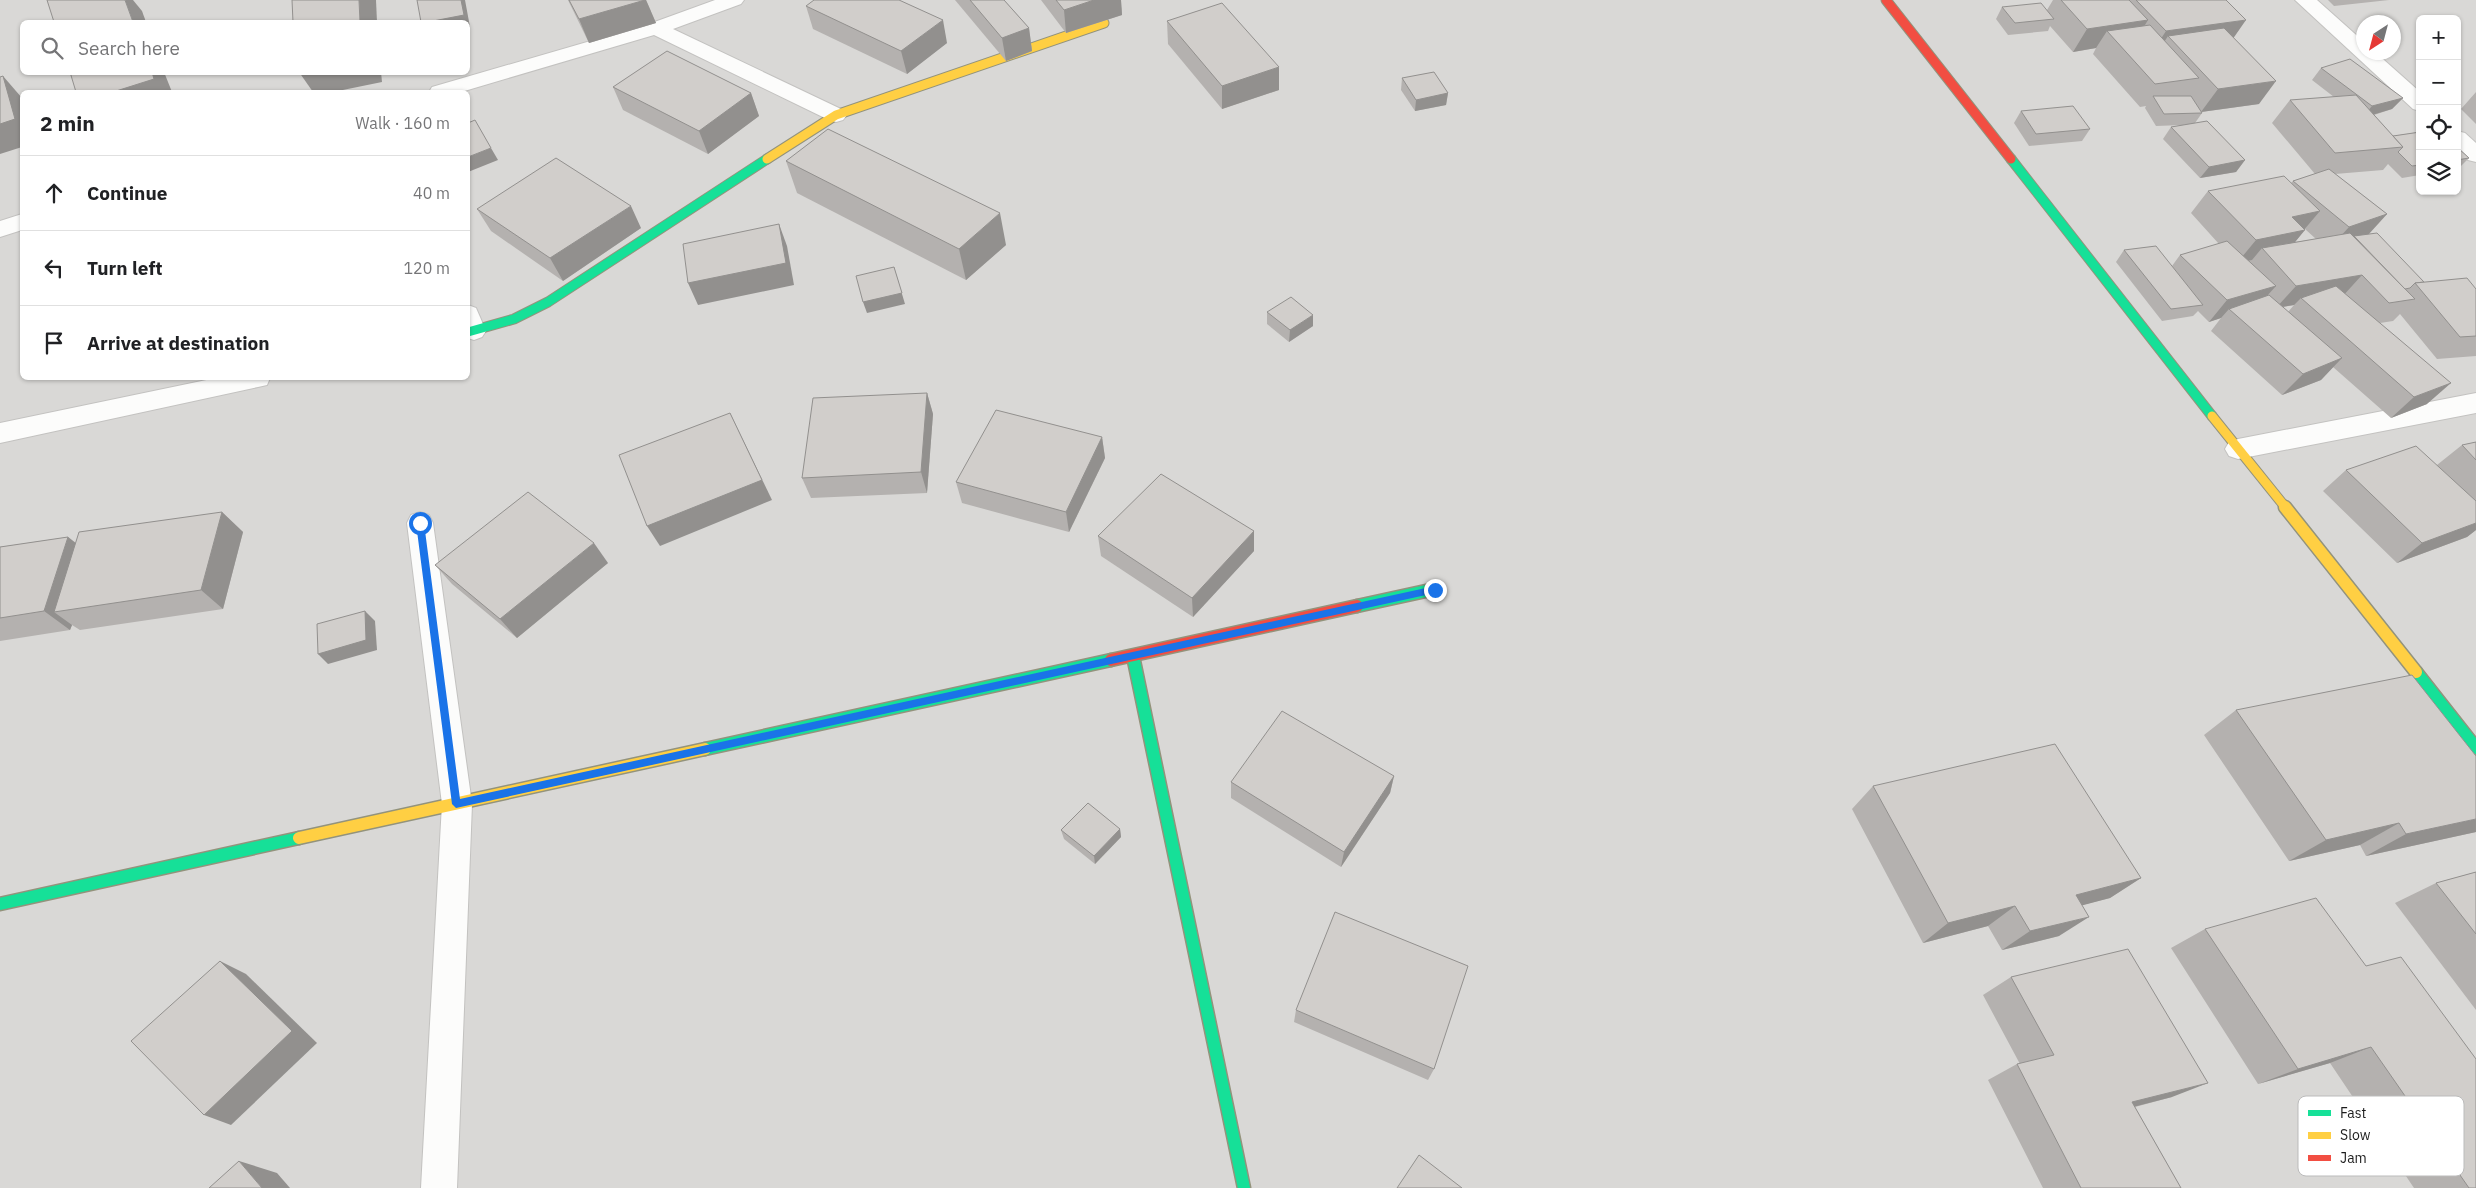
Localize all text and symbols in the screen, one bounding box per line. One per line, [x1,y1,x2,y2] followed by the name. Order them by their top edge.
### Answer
[2356,15,2401,60] north arrow
[2416,15,2461,195] map controls
[2416,15,2461,60] button: +
[20,20,470,75] search box
[38,34,66,62] icon: search
[78,36,180,60] text: Search here
[2416,60,2461,105] button: −
[2416,105,2461,150] button: locate
[40,109,95,137] text: 2 min
[355,113,450,133] text: Walk · 160 m
[2416,150,2461,195] button: layers
[40,179,68,207] icon: ahead
[87,181,167,205] text: Continue
[413,183,450,203] text: 40 m
[40,254,68,282] icon: left
[87,256,163,280] text: Turn left
[403,258,450,278] text: 120 m
[40,329,68,357] icon: arrive
[87,331,270,355] text: Arrive at destination
[409,512,432,535] route start
[1424,579,1447,602] route end
[2298,1096,2464,1176] legend
[2340,1104,2366,1122] text: Fast
[2340,1126,2371,1144] text: Slow
[2340,1149,2367,1167] text: Jam

